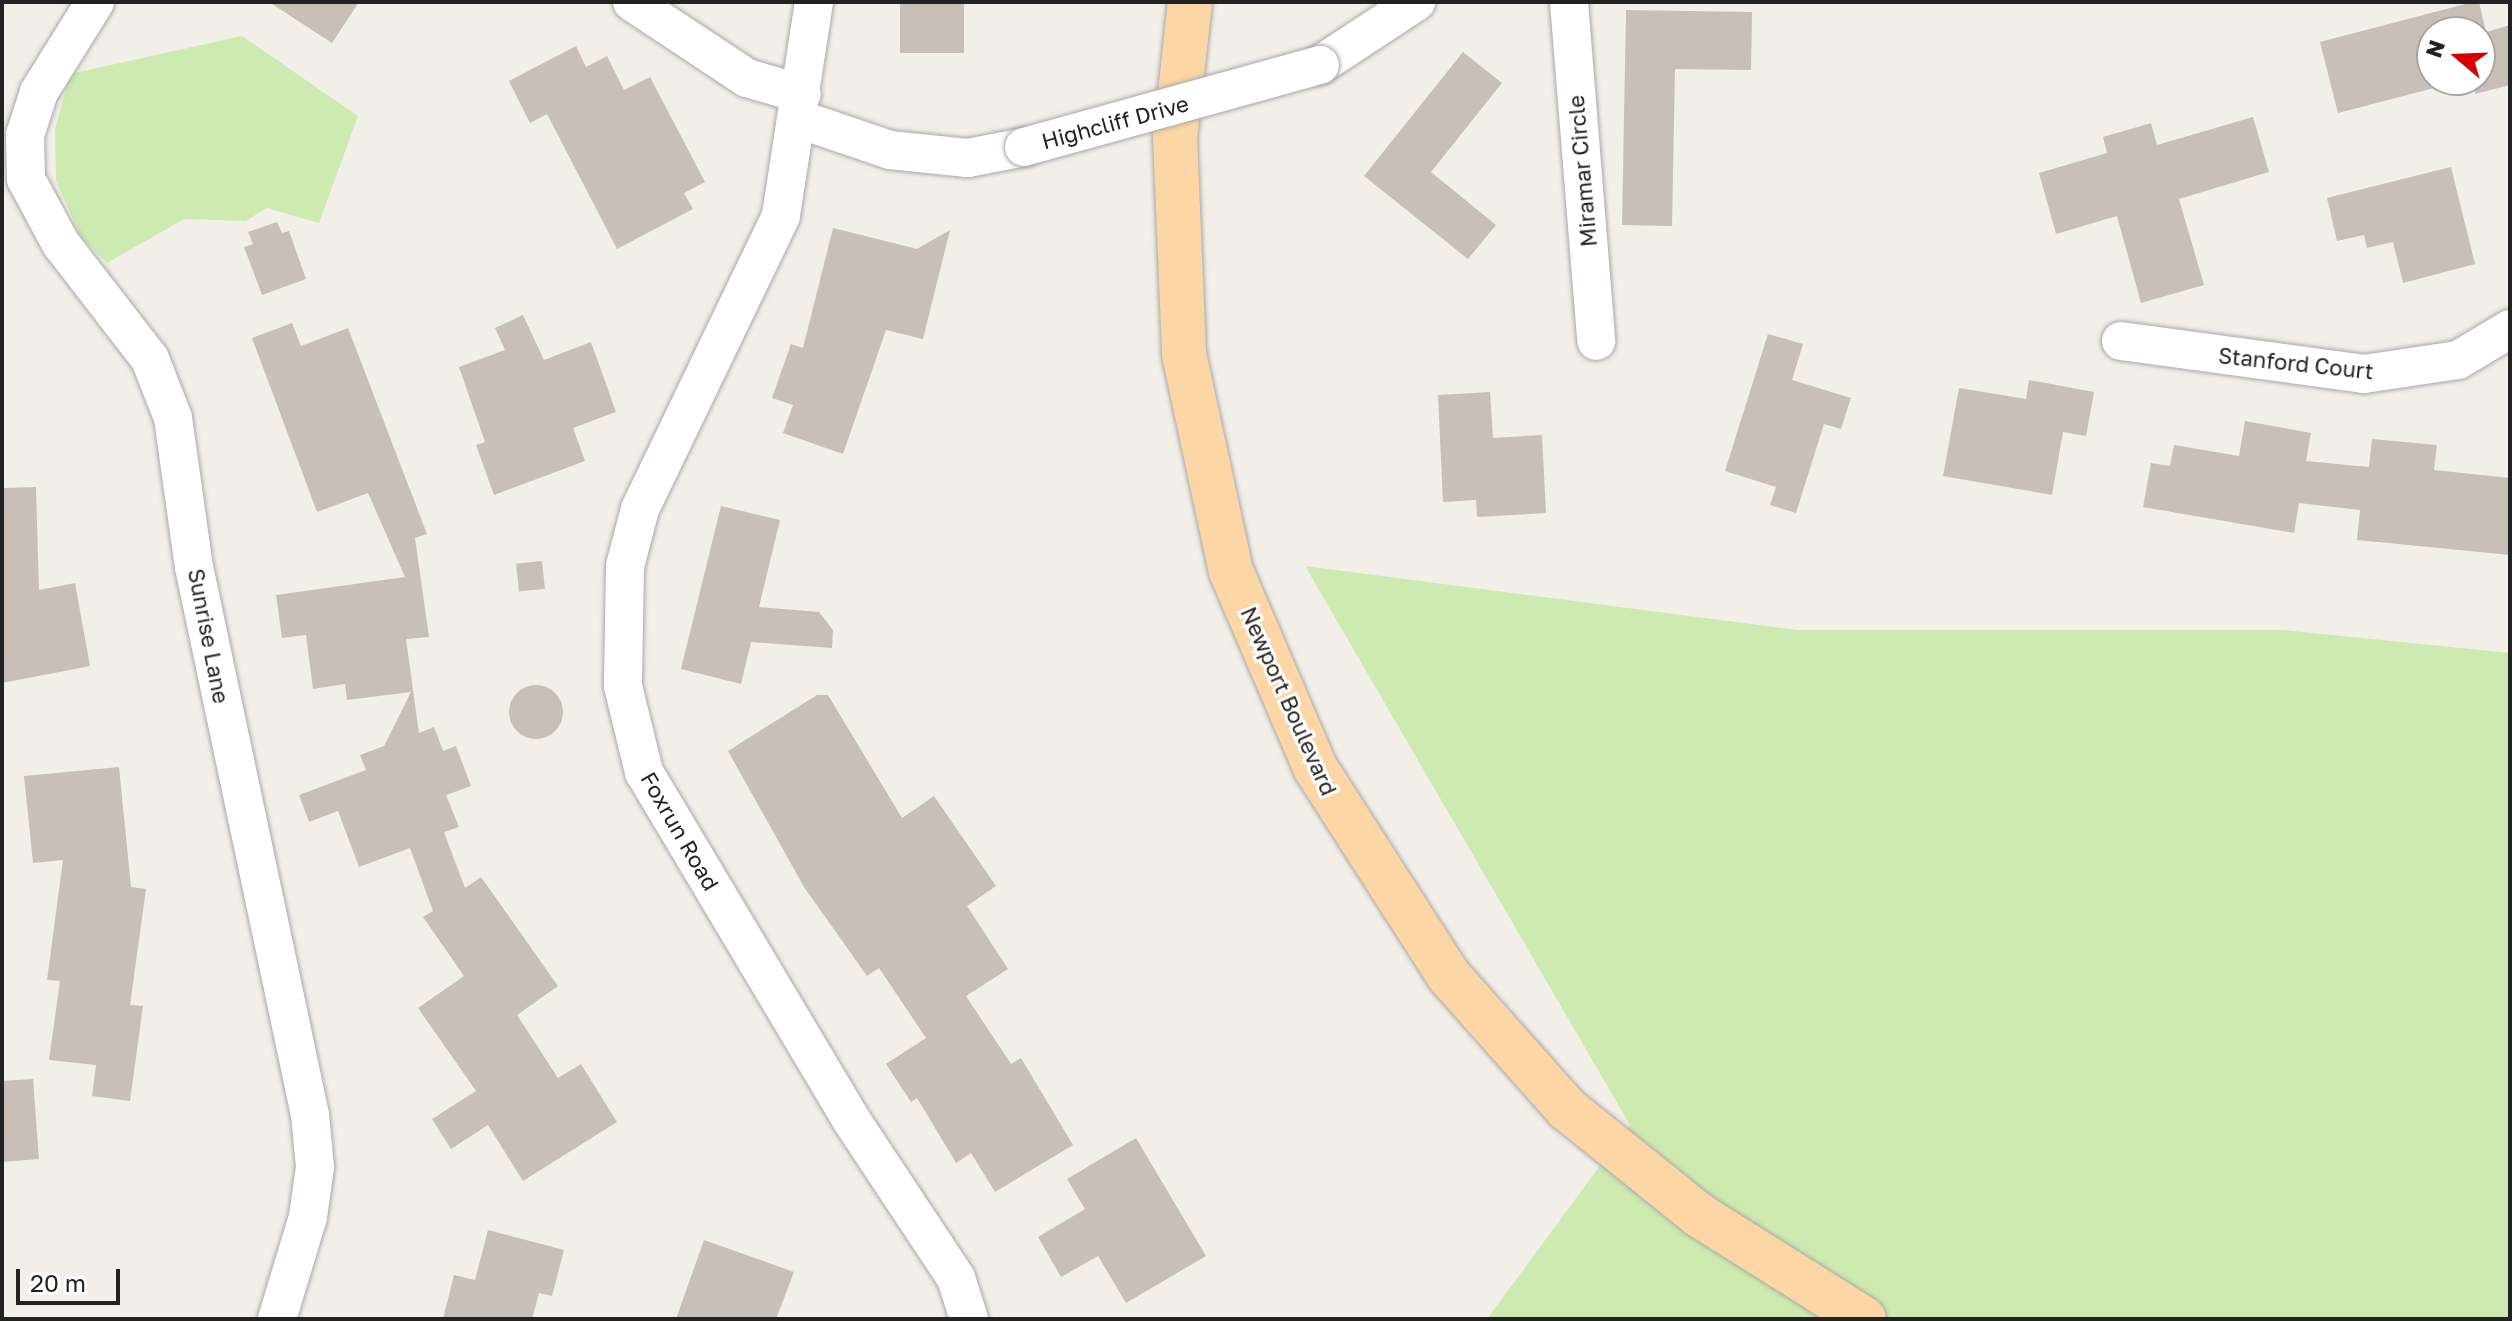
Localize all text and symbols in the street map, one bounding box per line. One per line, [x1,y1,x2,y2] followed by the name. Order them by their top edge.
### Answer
[2416,16,2496,96] north arrow
[2419,36,2450,61] text: N
[1039,90,1191,154] street label: Highcliff Drive
[1562,94,1602,248] street label: Miramar Circle
[2217,342,2375,384] street label: Stanford Court
[183,566,235,706] street label: Sunrise Lane
[1236,603,1342,799] street label: Newport Boulevard
[635,767,725,895] street label: Foxrun Road
[20,1253,124,1303] scale bar
[30,1268,86,1297] text: 20 m

